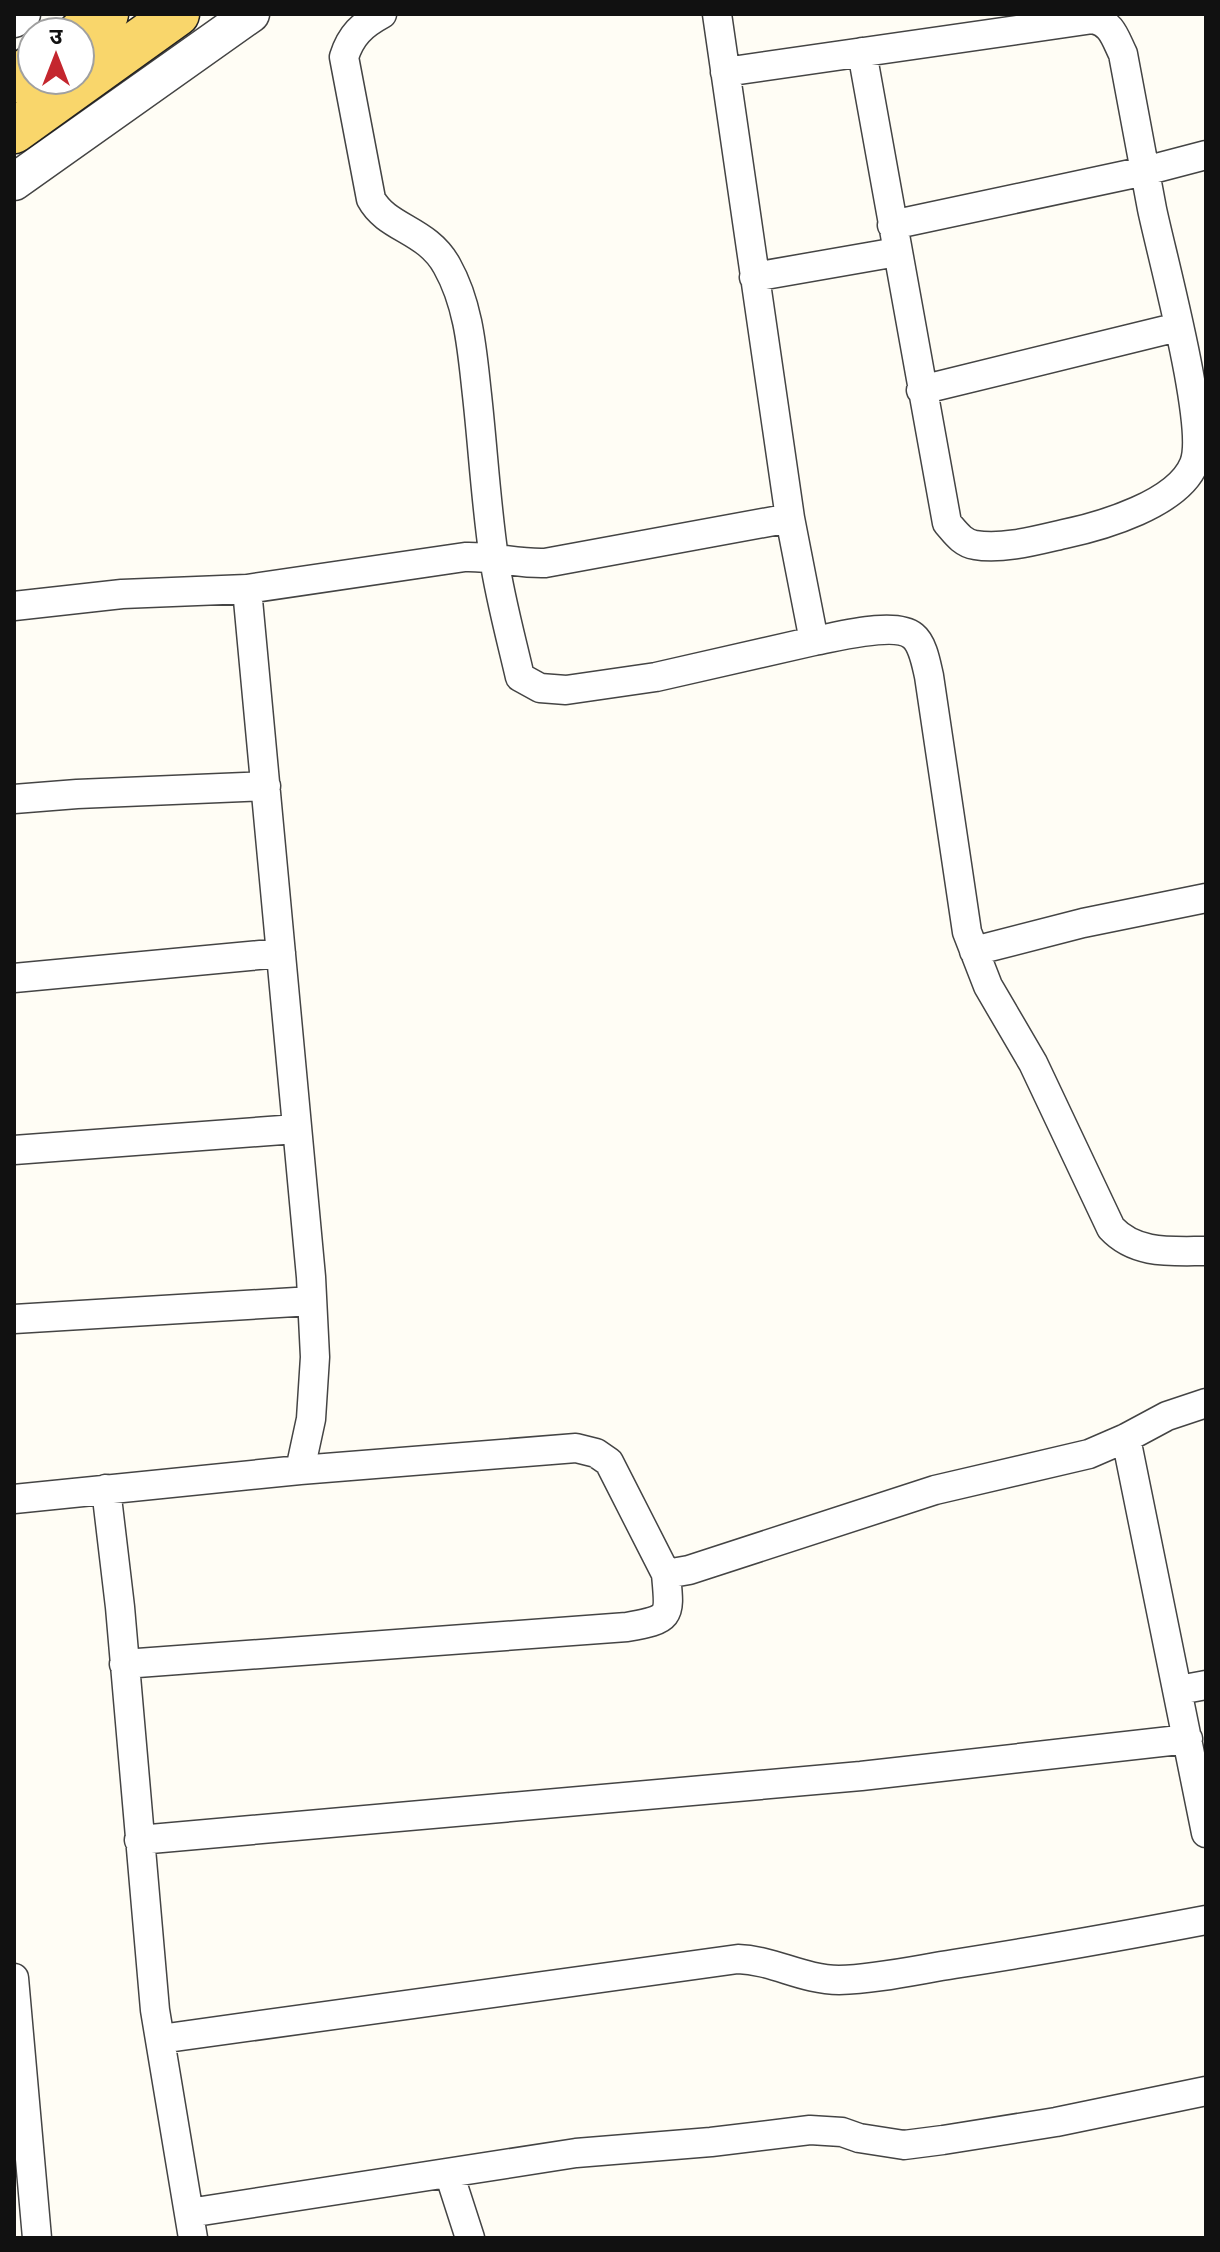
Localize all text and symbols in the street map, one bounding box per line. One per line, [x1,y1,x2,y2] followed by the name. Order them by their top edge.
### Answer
[16,16,96,96] north arrow
[50,23,64,50] text: उ

